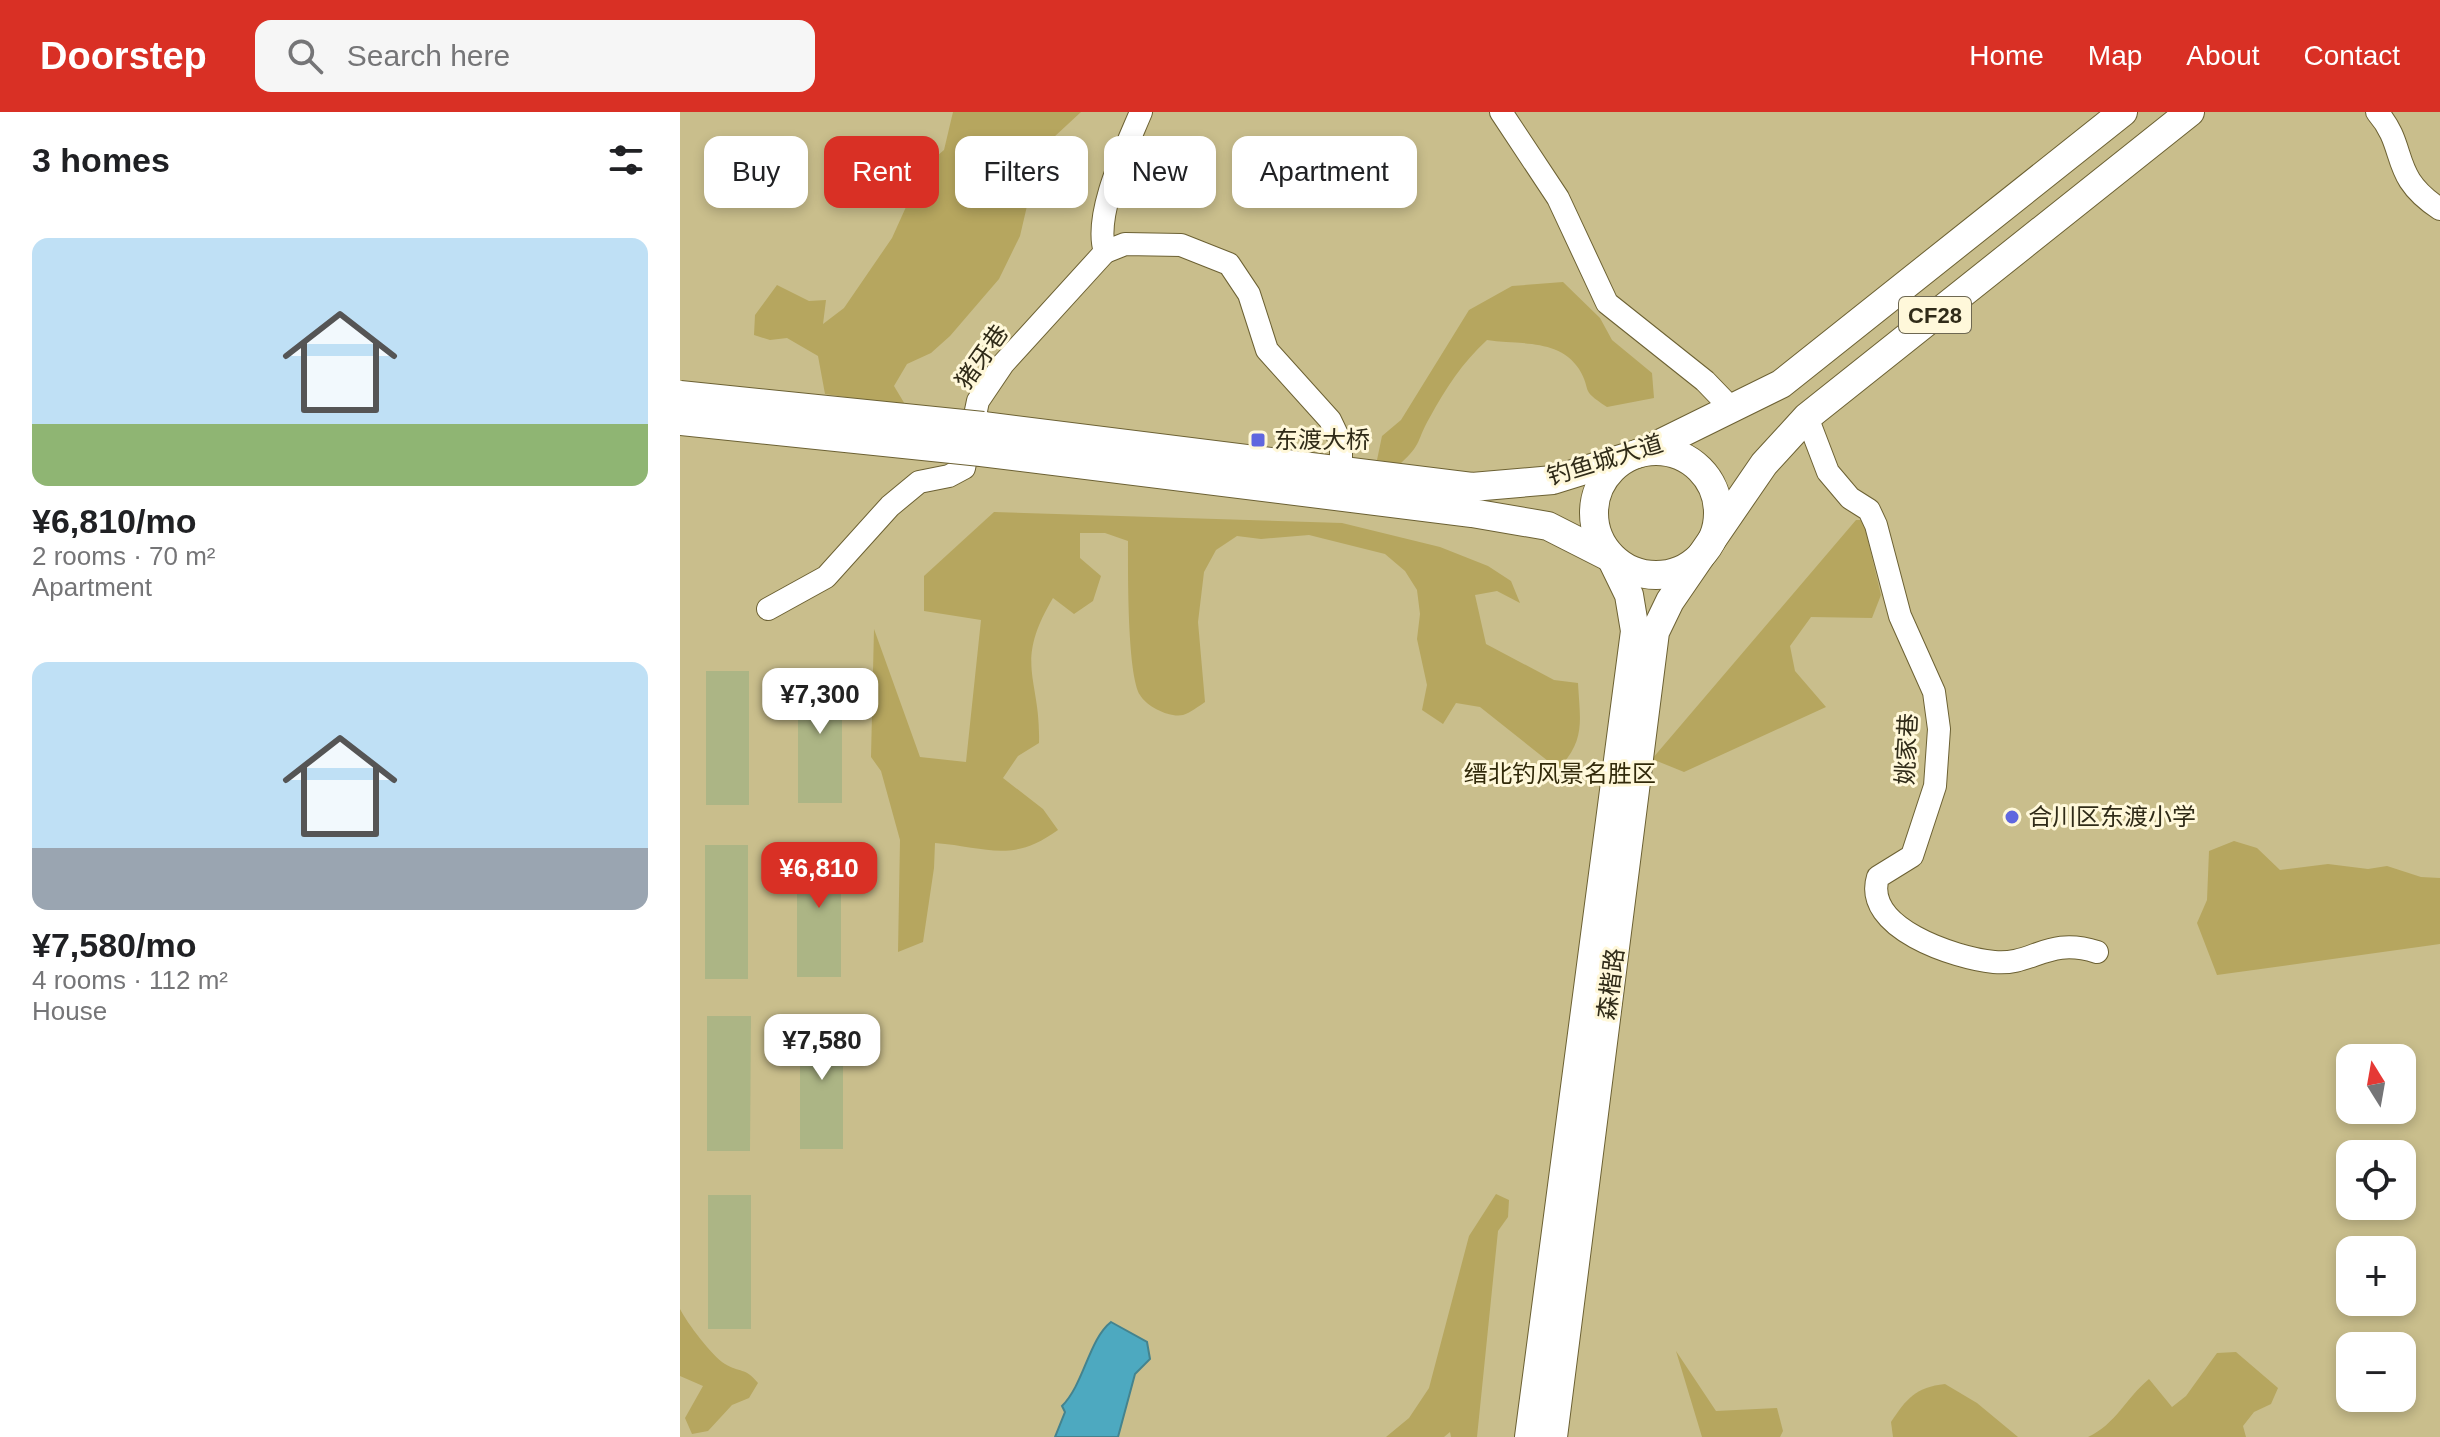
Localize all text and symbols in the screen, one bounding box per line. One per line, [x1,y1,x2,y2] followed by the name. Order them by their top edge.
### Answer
[255,20,815,92] search box
[283,34,327,78] icon: search
[40,35,207,77] text: Doorstep
[347,39,510,72] text: Search here
[1969,40,2044,71] text: Home
[2088,40,2142,71] text: Map
[2186,40,2260,71] text: About
[2304,40,2400,71] text: Contact
[704,136,808,208] chip: Buy
[824,136,939,208] chip: Rent
[955,136,1088,208] chip: Filters
[1104,136,1216,208] chip: New
[1232,136,1417,208] chip: Apartment
[604,138,648,182] icon: filters
[32,141,170,179] text: 3 homes
[268,290,412,434] icon: home
[1899,297,1971,333] road number: CF28
[950,319,1013,394] street label: 猪牙巷
[1274,426,1370,453] place label: 东渡大桥
[1544,429,1666,490] street label: 钓鱼城大道
[1249,431,1267,449] marker: 东渡大桥
[32,502,196,540] text: ¥6,810/mo
[32,541,216,571] text: 2 rooms · 70 m²
[32,572,152,602] text: Apartment
[755,668,885,736] pin: ¥7,300
[780,679,860,709] text: ¥7,300
[1891,712,1922,786] street label: 姚家巷
[268,714,412,858] icon: home
[1464,760,1656,787] park label: 缙北钓风景名胜区
[2028,803,2196,830] place label: 合川区东渡小学
[2003,808,2021,826] marker: 合川区东渡小学
[754,842,884,910] pin: ¥6,810
[779,853,859,883] text: ¥6,810
[32,926,196,964] text: ¥7,580/mo
[1593,947,1628,1021] street label: 森楷路
[32,965,228,995] text: 4 rooms · 112 m²
[32,996,107,1026] text: House
[757,1014,887,1082] pin: ¥7,580
[782,1025,862,1055] text: ¥7,580
[2336,1044,2416,1124] north arrow
[2336,1044,2416,1412] map controls
[2336,1140,2416,1220] button: locate
[2336,1236,2416,1316] button: +
[2336,1332,2416,1412] button: −

